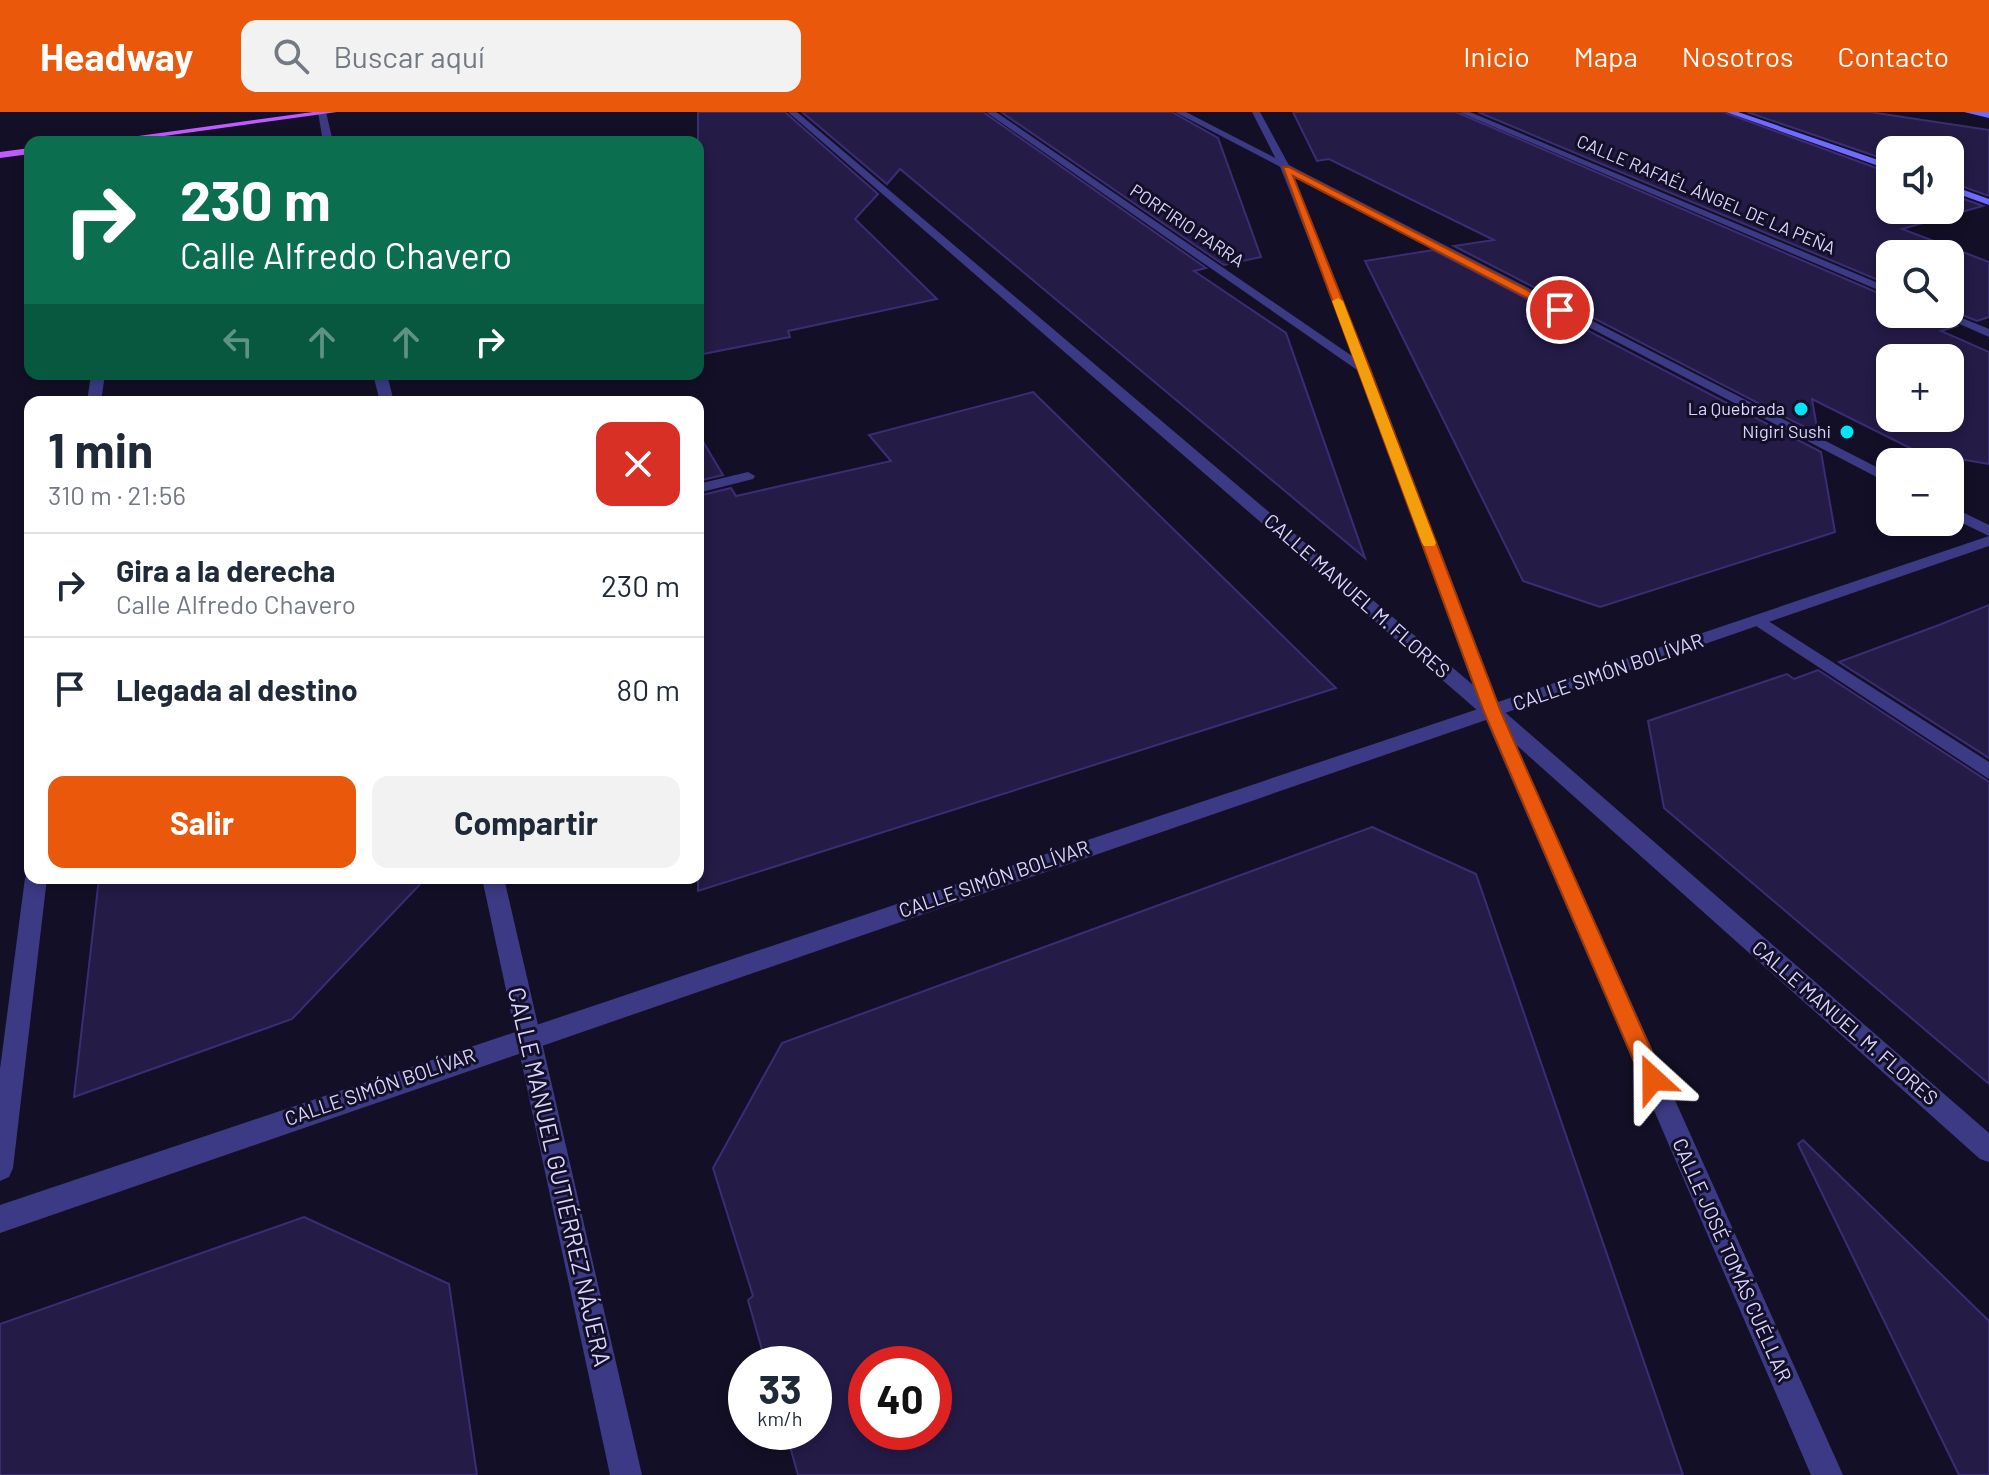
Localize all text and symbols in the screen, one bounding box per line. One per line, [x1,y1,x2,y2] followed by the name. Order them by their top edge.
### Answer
[241,20,801,92] search box
[40,33,193,79] text: Headway
[269,34,313,78] icon: search
[333,38,485,74] text: Buscar aquí
[1463,39,1530,73] text: Inicio
[1574,39,1638,73] text: Mapa
[1682,39,1794,73] text: Nosotros
[1838,39,1949,73] text: Contacto
[1574,129,1839,259] street label: CALLE RAFAÉL ÁNGEL DE LA PEÑA
[1876,136,1964,536] map controls
[1876,136,1964,224] button: sound
[180,165,331,232] text: 230 m
[48,168,152,272] icon: right
[1126,179,1249,272] street label: PORFIRIO PARRA
[180,233,512,276] text: Calle Alfredo Chavero
[1876,240,1964,328] button: search
[1526,276,1594,344] pin
[1538,288,1582,332] icon: arrive
[216,320,260,364] icon: left
[300,320,344,364] icon: ahead
[384,320,428,364] icon: ahead
[468,320,512,364] icon: right
[1876,344,1964,432] button: +
[1688,397,1785,419] place label: La Quebrada
[1792,400,1810,418] marker: La Quebrada
[48,420,153,478] text: 1 min
[1742,420,1831,442] place label: Nigiri Sushi
[596,422,680,506] button: close
[1838,423,1856,441] marker: Nigiri Sushi
[1876,448,1964,536] button: −
[48,479,186,510] text: 310 m · 21:56
[1260,508,1456,683] street label: CALLE MANUEL M. FLORES
[116,552,335,588] text: Gira a la derecha
[48,563,92,607] icon: right
[601,567,680,603] text: 230 m
[116,588,356,619] text: Calle Alfredo Chavero
[1509,627,1706,715] street label: CALLE SIMÓN BOLÍVAR
[48,667,92,711] icon: arrive
[116,671,358,707] text: Llegada al destino
[617,671,680,707] text: 80 m
[48,776,356,868] button: Salir
[372,776,680,868] button: Compartir
[895,834,1092,922] street label: CALLE SIMÓN BOLÍVAR
[1748,935,1944,1110] street label: CALLE MANUEL M. FLORES
[503,984,618,1369] street label: CALLE MANUEL GUTIÉRREZ NÁJERA
[1611,1037,1695,1121] position arrow
[281,1042,478,1130] street label: CALLE SIMÓN BOLÍVAR
[1668,1134,1798,1385] street label: CALLE JOSÉ TOMÁS CUÉLLAR
[848,1346,952,1450] speed limit sign: 40
[758,1364,802,1412] text: 33
[757,1406,803,1430] text: km/h

